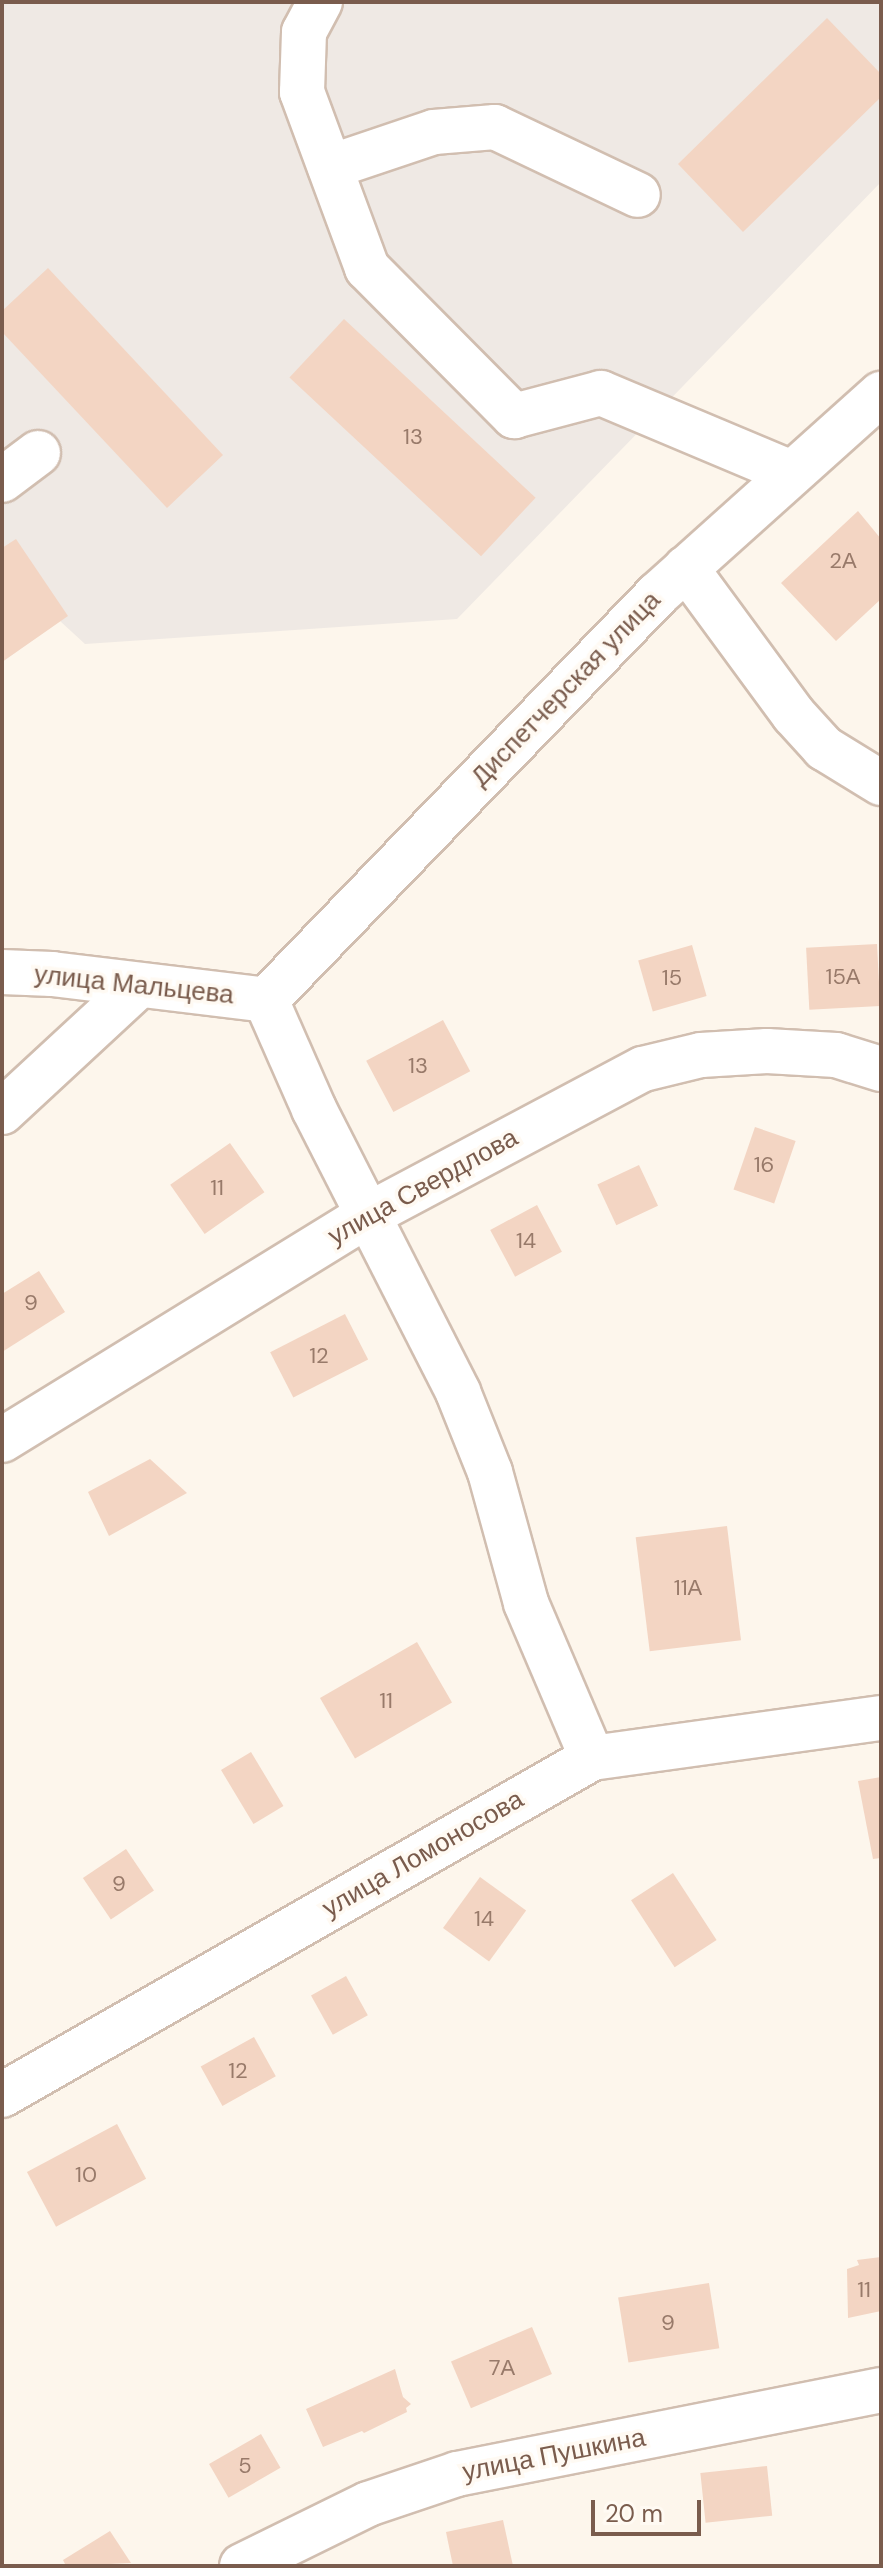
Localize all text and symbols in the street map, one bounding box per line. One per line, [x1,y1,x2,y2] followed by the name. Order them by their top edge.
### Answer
[403,424,423,450] house number: 13
[829,548,857,574] house number: 2А
[465,585,667,793] street label: Диспетчерская улица
[33,959,235,1011] street label: улица Мальцева
[826,964,860,990] house number: 15А
[662,965,682,991] house number: 15
[408,1053,428,1079] house number: 13
[323,1122,523,1252] street label: улица Свердлова
[754,1152,774,1178] house number: 16
[210,1175,224,1201] house number: 11
[516,1228,536,1254] house number: 14
[24,1290,38,1316] house number: 9
[309,1343,329,1369] house number: 12
[674,1575,702,1601] house number: 11А
[379,1688,393,1714] house number: 11
[317,1784,529,1924] street label: улица Ломоносова
[112,1871,126,1897] house number: 9
[474,1906,494,1932] house number: 14
[228,2058,248,2084] house number: 12
[75,2162,97,2188] house number: 10
[857,2277,871,2303] house number: 11
[661,2310,675,2336] house number: 9
[489,2355,515,2381] house number: 7А
[460,2422,648,2488] street label: улица Пушкина
[238,2453,252,2479] house number: 5
[595,2484,705,2534] scale bar
[605,2498,663,2529] text: 20 m

